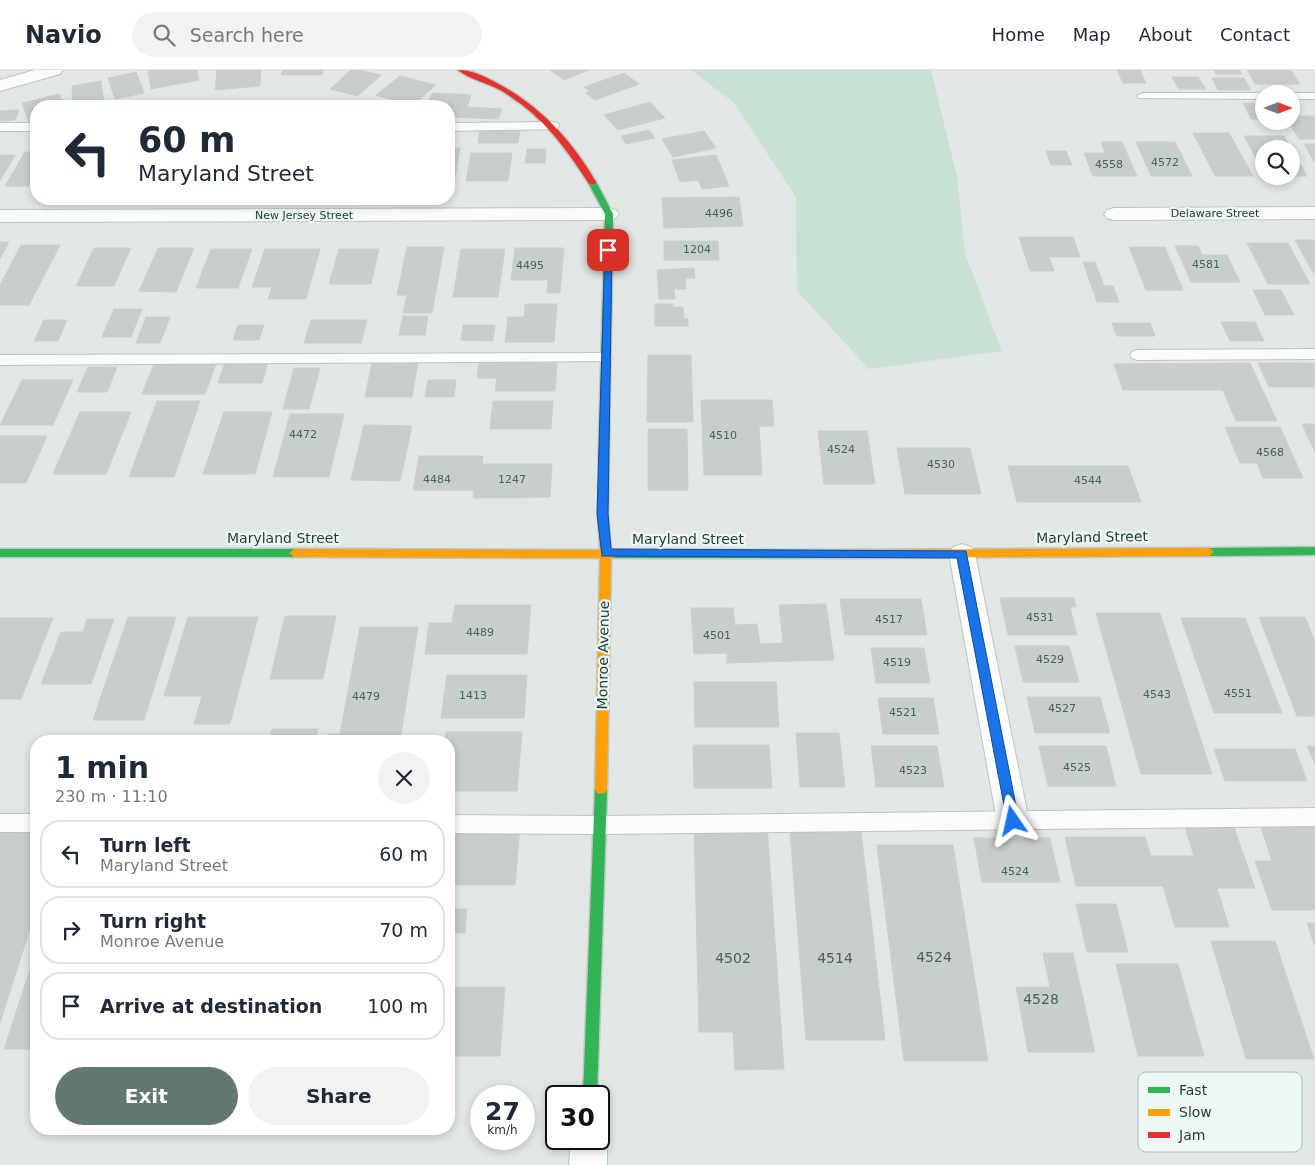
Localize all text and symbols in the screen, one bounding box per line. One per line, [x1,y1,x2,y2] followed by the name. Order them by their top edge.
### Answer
[132,12,482,57] search box
[25,21,102,49] text: Navio
[150,21,178,49] icon: search
[190,24,304,46] text: Search here
[992,24,1045,45] text: Home
[1073,24,1111,45] text: Map
[1139,24,1192,45] text: About
[1220,24,1290,45] text: Contact
[1255,85,1300,130] north arrow
[1255,85,1300,185] map controls
[55,120,120,185] icon: left
[138,120,235,160] text: 60 m
[1255,140,1300,185] button: search
[1151,156,1179,169] house number: 4572
[1095,158,1123,171] house number: 4558
[138,161,314,186] text: Maryland Street
[705,207,733,220] house number: 4496
[1171,207,1260,220] street label: Delaware Street
[255,209,354,222] street label: New Jersey Street
[587,229,629,271] pin
[594,236,622,264] icon: arrive
[683,243,711,256] house number: 1204
[1192,258,1220,271] house number: 4581
[516,259,544,272] house number: 4495
[289,428,317,441] house number: 4472
[709,429,737,442] house number: 4510
[827,443,855,456] house number: 4524
[1256,446,1284,459] house number: 4568
[927,458,955,471] house number: 4530
[423,473,451,486] house number: 4484
[498,473,526,486] house number: 1247
[1074,474,1102,487] house number: 4544
[1036,528,1149,546] street label: Maryland Street
[227,530,339,546] street label: Maryland Street
[632,531,744,547] street label: Maryland Street
[594,601,612,709] street label: Monroe Avenue
[1026,611,1054,624] house number: 4531
[875,613,903,626] house number: 4517
[466,626,494,639] house number: 4489
[703,629,731,642] house number: 4501
[1036,653,1064,666] house number: 4529
[883,656,911,669] house number: 4519
[1224,687,1252,700] house number: 4551
[1143,688,1171,701] house number: 4543
[459,689,487,702] house number: 1413
[352,690,380,703] house number: 4479
[1048,702,1076,715] house number: 4527
[889,706,917,719] house number: 4521
[55,750,149,785] text: 1 min
[378,752,430,804] button: close
[1063,761,1091,774] house number: 4525
[899,764,927,777] house number: 4523
[55,787,168,806] text: 230 m · 11:10
[986,794,1038,846] position arrow
[100,834,191,856] text: Turn left
[57,840,85,868] icon: left
[379,843,428,865] text: 60 m
[100,856,228,875] text: Maryland Street
[1001,865,1029,878] house number: 4524
[100,910,206,932] text: Turn right
[57,916,85,944] icon: right
[379,919,428,941] text: 70 m
[100,932,224,951] text: Monroe Avenue
[916,949,952,965] house number: 4524
[715,950,751,966] house number: 4502
[817,950,853,966] house number: 4514
[1023,991,1059,1007] house number: 4528
[57,992,85,1020] icon: arrive
[100,995,322,1017] text: Arrive at destination
[367,995,428,1017] text: 100 m
[55,1067,238,1125] button: Exit
[248,1067,430,1125] button: Share
[1138,1072,1302,1152] legend
[1179,1082,1208,1098] text: Fast
[545,1085,610,1150] speed limit sign: 30
[485,1097,520,1126] text: 27
[1179,1104,1212,1120] text: Slow
[487,1123,518,1137] text: km/h
[1178,1127,1205,1143] text: Jam

